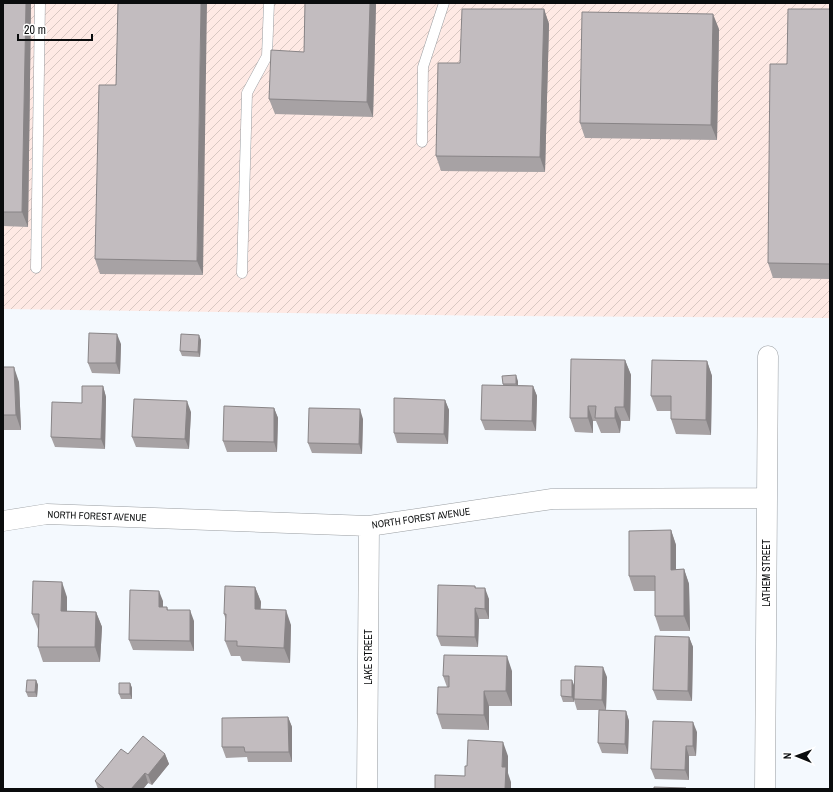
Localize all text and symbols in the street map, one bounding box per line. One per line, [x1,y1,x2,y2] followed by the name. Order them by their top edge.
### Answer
[18,16,92,42] scale bar
[24,22,46,38] text: 20 m
[371,505,471,531] street label: NORTH FOREST AVENUE
[47,508,147,524] street label: NORTH FOREST AVENUE
[760,539,773,607] street label: LATHEM STREET
[362,629,375,685] street label: LAKE STREET
[777,736,817,776] north arrow
[780,752,794,759] text: N

